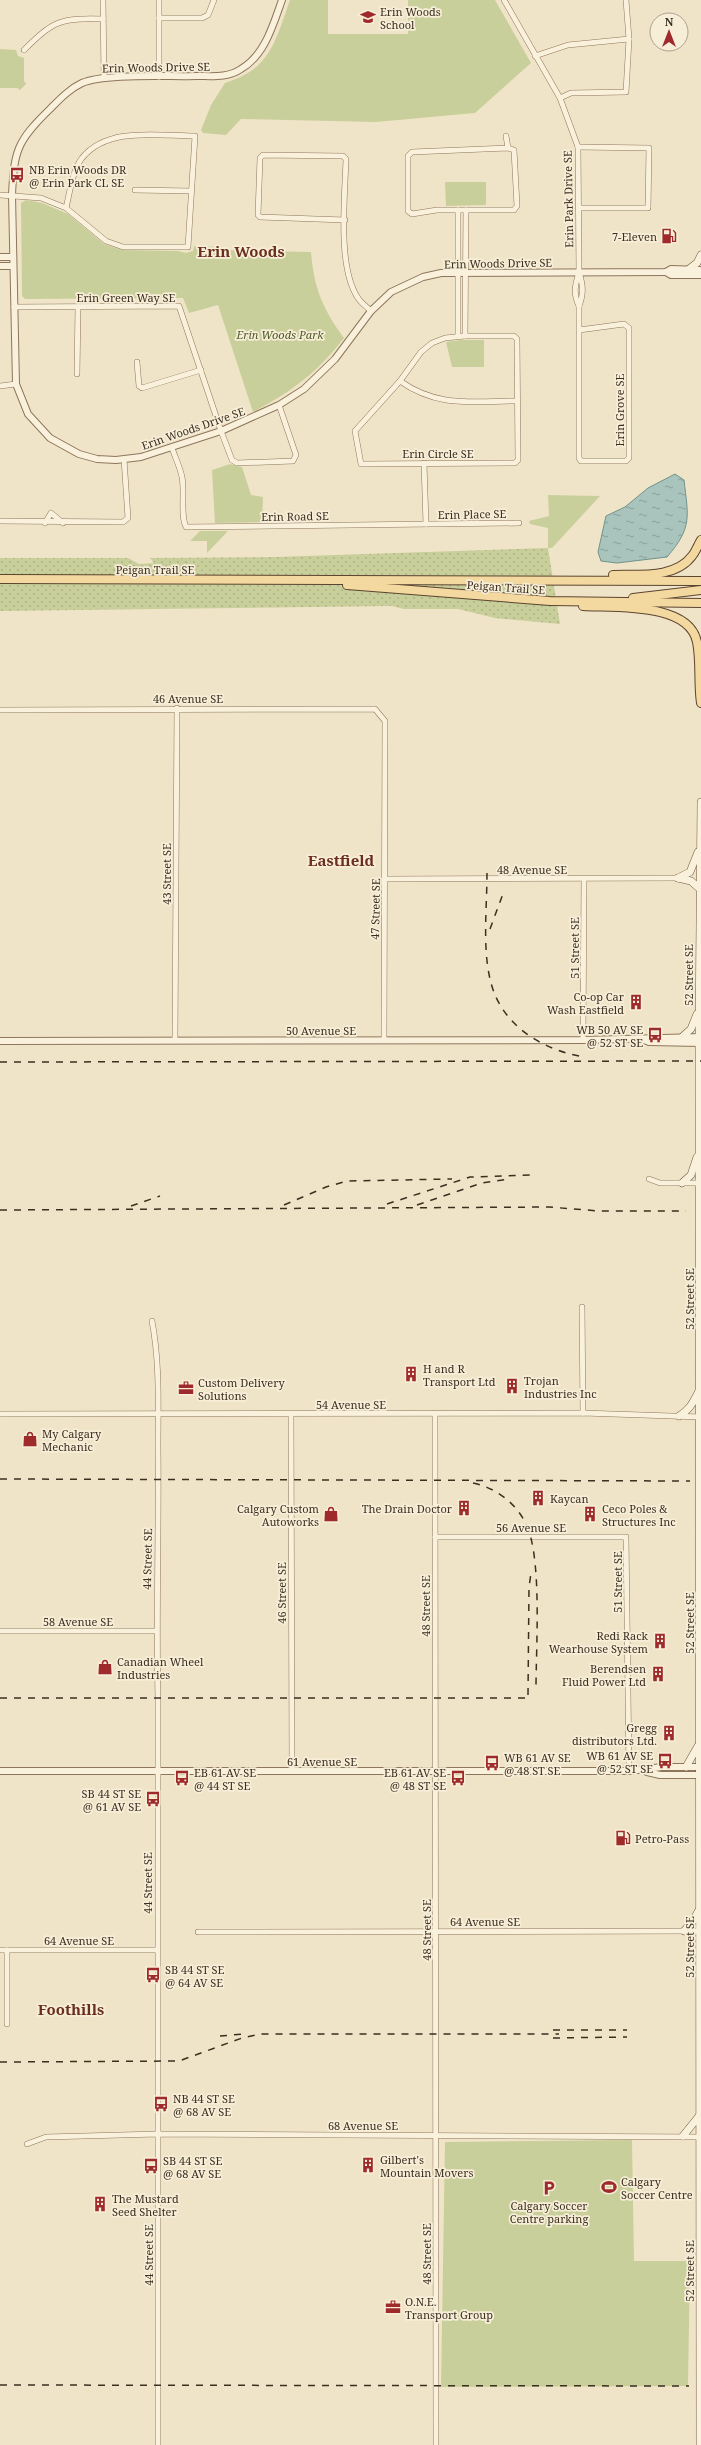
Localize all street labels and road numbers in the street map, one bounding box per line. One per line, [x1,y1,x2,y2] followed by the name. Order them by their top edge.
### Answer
[102,59,210,75] street label: Erin Woods Drive SE
[560,150,576,248] street label: Erin Park Drive SE
[444,255,552,271] street label: Erin Woods Drive SE
[77,290,176,305] street label: Erin Green Way SE
[612,373,627,446] street label: Erin Grove SE
[139,403,247,453] street label: Erin Woods Drive SE
[402,446,474,461] street label: Erin Circle SE
[437,506,507,522] street label: Erin Place SE
[261,508,329,524] street label: Erin Road SE
[116,562,194,577] street label: Peigan Trail SE
[466,577,546,597] street label: Peigan Trail SE
[153,691,223,706] street label: 46 Avenue SE
[159,843,174,905] street label: 43 Street SE
[497,862,567,877] street label: 48 Avenue SE
[367,878,383,940] street label: 47 Street SE
[567,917,582,979] street label: 51 Street SE
[681,944,696,1006] street label: 52 Street SE
[286,1023,356,1038] street label: 50 Avenue SE
[682,1268,697,1330] street label: 52 Street SE
[316,1397,386,1412] street label: 54 Avenue SE
[496,1520,566,1535] street label: 56 Avenue SE
[139,1528,155,1590] street label: 44 Street SE
[610,1551,625,1613] street label: 51 Street SE
[274,1562,289,1624] street label: 46 Street SE
[418,1575,433,1637] street label: 48 Street SE
[682,1592,697,1654] street label: 52 Street SE
[43,1614,113,1629] street label: 58 Avenue SE
[287,1754,357,1769] street label: 61 Avenue SE
[140,1852,155,1914] street label: 44 Street SE
[419,1899,434,1961] street label: 48 Street SE
[450,1914,520,1929] street label: 64 Avenue SE
[682,1916,697,1978] street label: 52 Street SE
[44,1933,114,1948] street label: 64 Avenue SE
[328,2118,398,2133] street label: 68 Avenue SE
[419,2223,434,2285] street label: 48 Street SE
[141,2224,156,2286] street label: 44 Street SE
[682,2240,697,2302] street label: 52 Street SE

